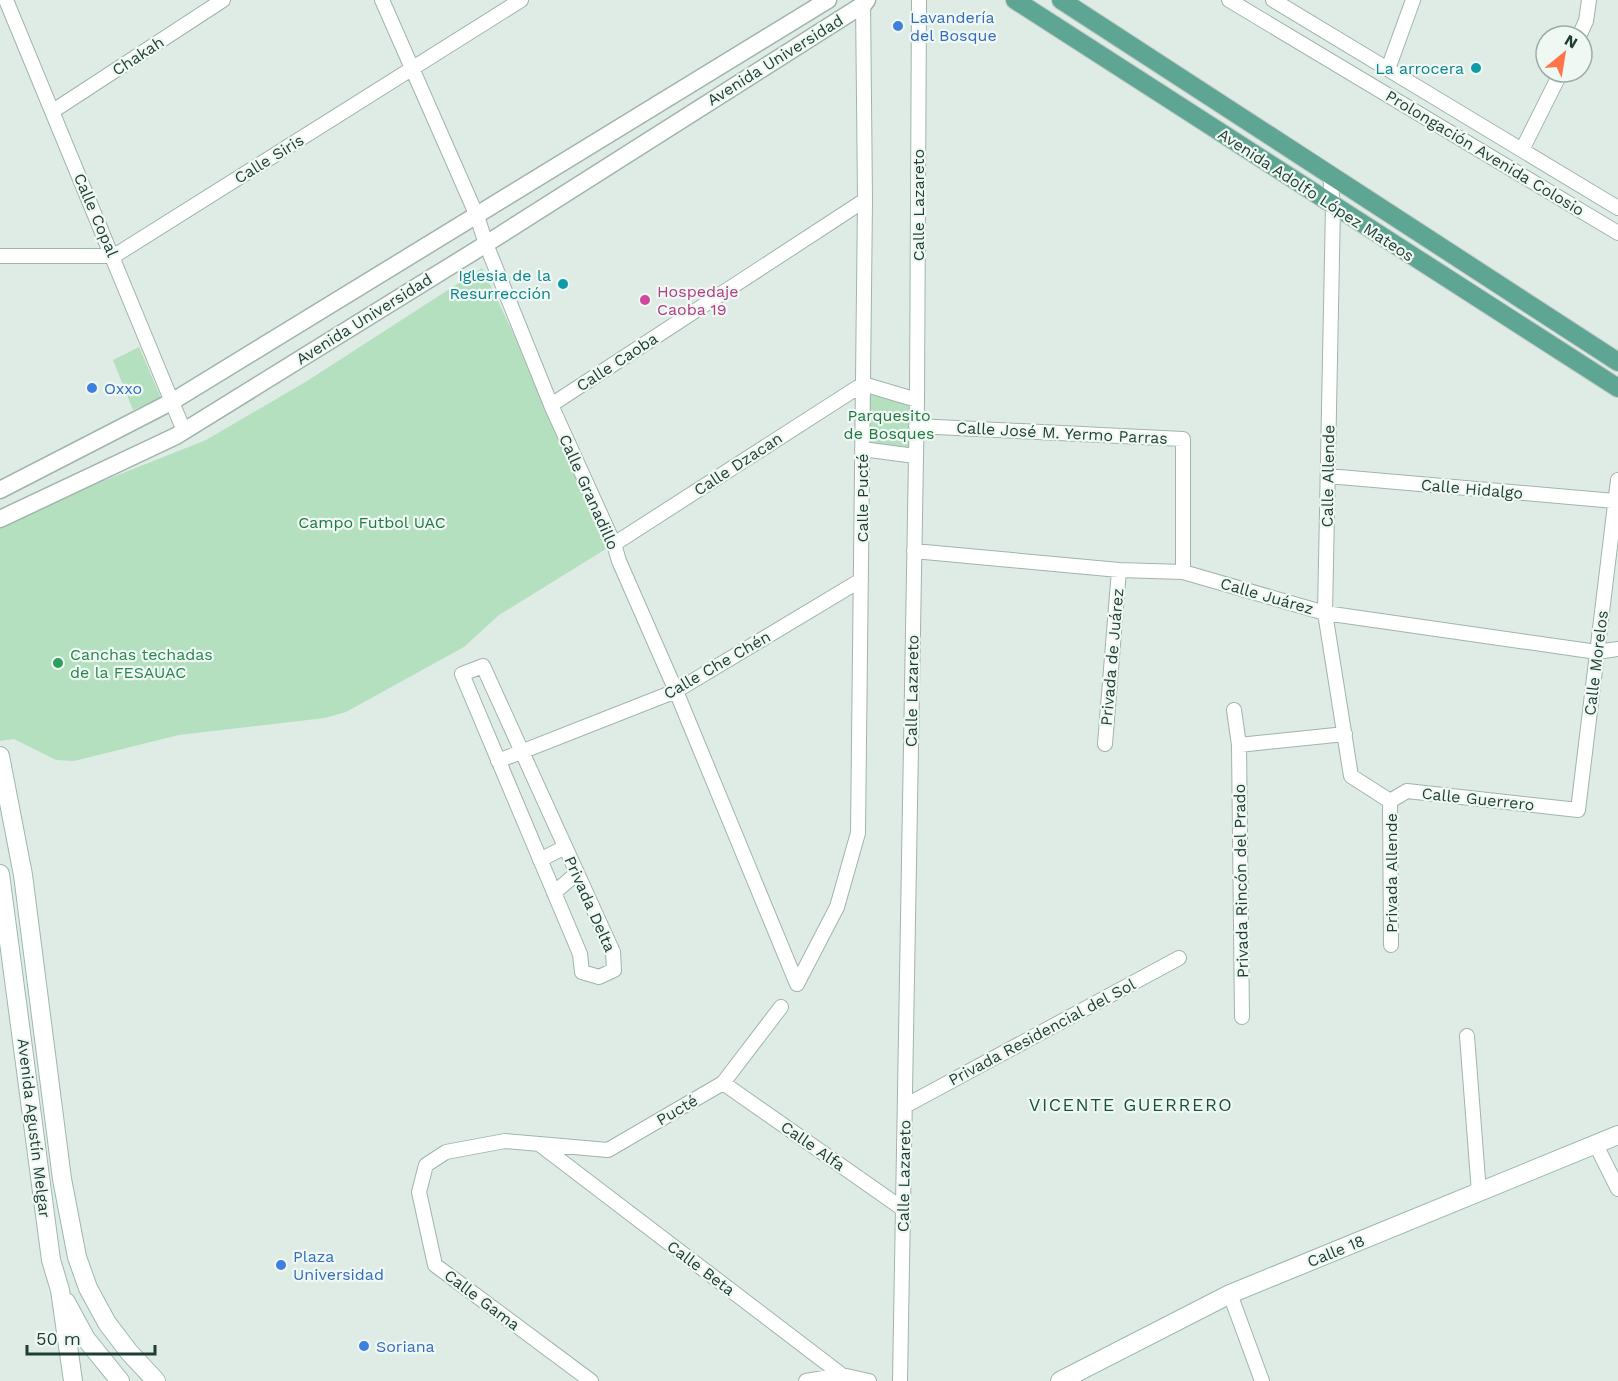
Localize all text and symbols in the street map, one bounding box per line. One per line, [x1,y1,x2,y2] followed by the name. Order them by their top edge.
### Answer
[910,8,997,45] place label: Lavandería del Bosque
[703,10,847,110] street label: Avenida Universidad
[891,19,905,33] marker: Lavandería del Bosque
[1534,24,1594,84] north arrow
[1561,30,1581,53] text: N
[109,32,167,80] street label: Chakah
[1375,59,1464,78] place label: La arrocera
[1469,61,1483,75] marker: La arrocera
[1382,86,1588,220] street label: Prolongación Avenida Colosio
[1214,124,1418,266] street label: Avenida Adolfo López Mateos
[231,130,307,188] street label: Calle Siris
[909,149,928,261] street label: Calle Lazareto
[70,170,122,260] street label: Calle Copal
[449,266,551,303] place label: Iglesia de la Resurrección
[292,269,436,369] street label: Avenida Universidad
[556,277,570,291] marker: Iglesia de la Resurrección
[657,282,739,319] place label: Hospedaje Caoba 19
[638,293,652,307] marker: Hospedaje Caoba 19
[573,329,661,395] street label: Calle Caoba
[104,379,142,398] place label: Oxxo
[85,381,99,395] marker: Oxxo
[844,406,934,443] park label: Parquesito de Bosques
[956,418,1168,448] street label: Calle José M. Yermo Parras
[1318,425,1338,527] street label: Calle Allende
[690,428,786,500] street label: Calle Dzacan
[555,431,623,553] street label: Calle Granadillo
[853,453,872,543] street label: Calle Pucté
[1420,475,1524,503] street label: Calle Hidalgo
[298,513,446,532] park label: Campo Futbol UAC
[1218,574,1316,618] street label: Calle Juárez
[1097,587,1127,727] street label: Privada de Juárez
[1580,609,1612,717] street label: Calle Morelos
[660,627,774,703] street label: Calle Che Chén
[902,635,922,747] street label: Calle Lazareto
[70,645,213,682] place label: Canchas techadas de la FESAUAC
[51,656,65,670] marker: Canchas techadas de la FESAUAC
[1230,784,1252,978] street label: Privada Rincón del Prado
[1421,784,1535,814] street label: Calle Guerrero
[1382,813,1401,933] street label: Privada Allende
[560,853,620,955] street label: Privada Delta
[945,974,1139,1089] street label: Privada Residencial del Sol
[14,1037,54,1219] street label: Avenida Agustín Melgar
[653,1091,701,1129] street label: Pucté
[1029,1094,1233,1115] district label: VICENTE GUERRERO
[777,1117,849,1175] street label: Calle Alfa
[894,1120,914,1232] street label: Calle Lazareto
[1304,1231,1368,1271] street label: Calle 18
[663,1236,739,1300] street label: Calle Beta
[293,1247,384,1284] place label: Plaza Universidad
[274,1258,288,1272] marker: Plaza Universidad
[441,1265,523,1335] street label: Calle Gama
[27,1318,154,1356] scale bar
[36,1328,81,1349] text: 50 m
[376,1337,435,1356] place label: Soriana
[357,1339,371,1353] marker: Soriana

